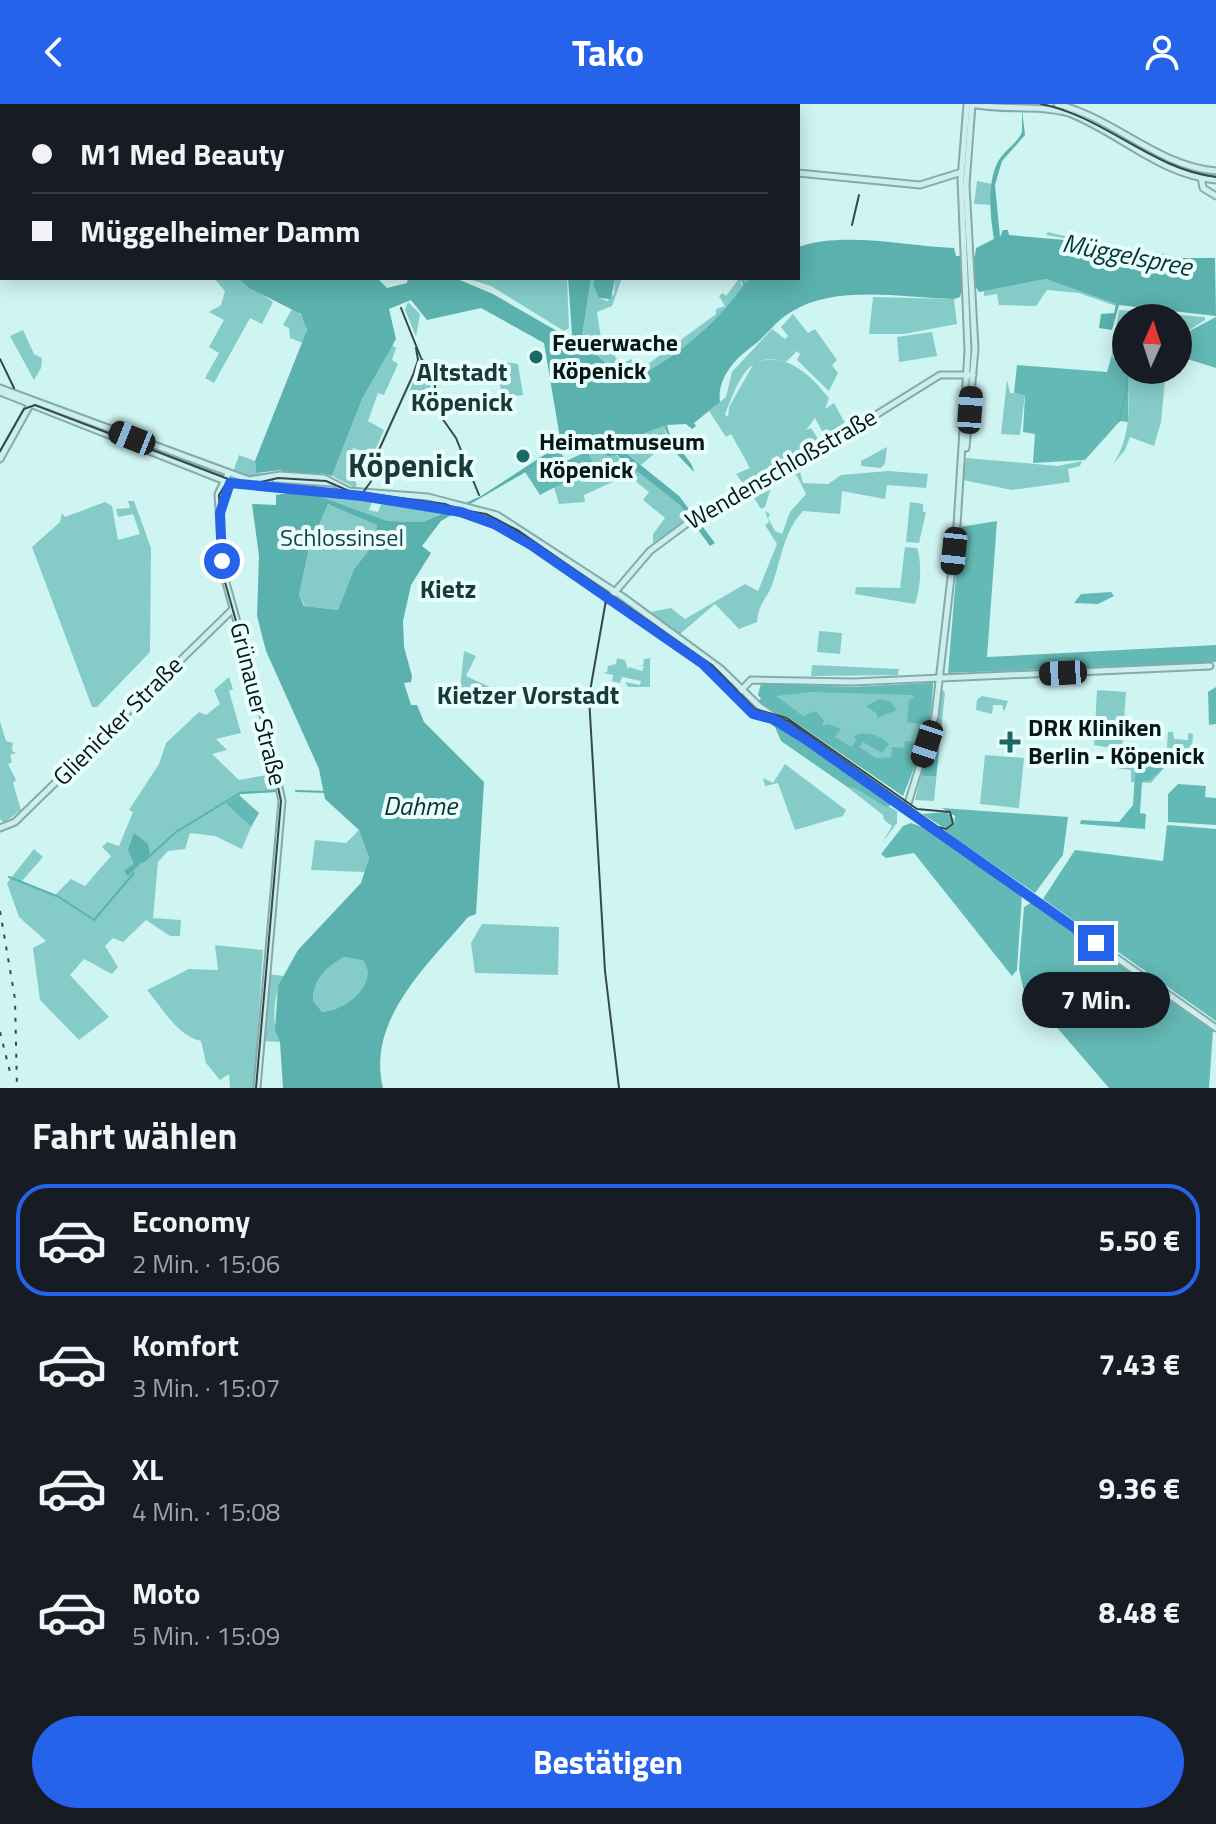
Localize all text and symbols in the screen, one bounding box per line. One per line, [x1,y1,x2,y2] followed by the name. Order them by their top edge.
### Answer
[572,25,644,80] text: Tako
[32,30,76,74] icon: back
[1140,30,1184,74] icon: person
[80,131,284,177] text: M1 Med Beauty
[80,208,360,254] text: Müggelheimer Damm
[1059,223,1197,287] water label: Müggelspree
[1112,304,1192,384] north arrow
[1112,304,1192,384] map controls
[552,324,678,388] place label: Feuerwache Köpenick
[527,348,545,366] marker: Feuerwache Köpenick
[411,352,514,421] district label: Altstadt Köpenick
[956,385,984,435] car
[678,399,883,538] street label: Wendenschloßstraße
[105,418,159,458] car
[539,423,705,487] place label: Heimatmuseum Köpenick
[348,441,474,489] district label: Köpenick
[514,447,532,465] marker: Heimatmuseum Köpenick
[280,519,404,555] park label: Schlossinsel
[940,526,968,576] car
[204,543,240,579] route start
[420,569,476,608] district label: Kietz
[221,619,297,789] street label: Grünauer Straße
[44,647,190,793] street label: Glienicker Straße
[1038,660,1088,686] car
[437,675,619,714] district label: Kietzer Vorstadt
[1028,709,1205,773] place label: DRK Kliniken Berlin - Köpenick
[908,717,946,771] car
[999,731,1021,753] marker: DRK Kliniken Berlin - Köpenick
[383,786,459,825] water label: Dahme
[1078,925,1114,961] route end
[1022,971,1170,1027] callout: 7 Min.
[1061,980,1131,1019] text: 7 Min.
[32,1108,237,1163] text: Fahrt wählen
[132,1198,250,1244] text: Economy
[36,1204,108,1276] icon: car
[1099,1217,1180,1263] text: 5.50 €
[132,1244,280,1283] text: 2 Min. · 15:06
[132,1322,239,1368] text: Komfort
[36,1328,108,1400] icon: car
[1099,1341,1180,1387] text: 7.43 €
[132,1368,280,1407] text: 3 Min. · 15:07
[132,1446,163,1492] text: XL
[36,1452,108,1524] icon: car
[1099,1465,1180,1511] text: 9.36 €
[132,1492,280,1531] text: 4 Min. · 15:08
[132,1570,200,1616] text: Moto
[36,1576,108,1648] icon: car
[1099,1589,1180,1635] text: 8.48 €
[132,1616,280,1655] text: 5 Min. · 15:09
[32,1716,1184,1808] button: Bestätigen

